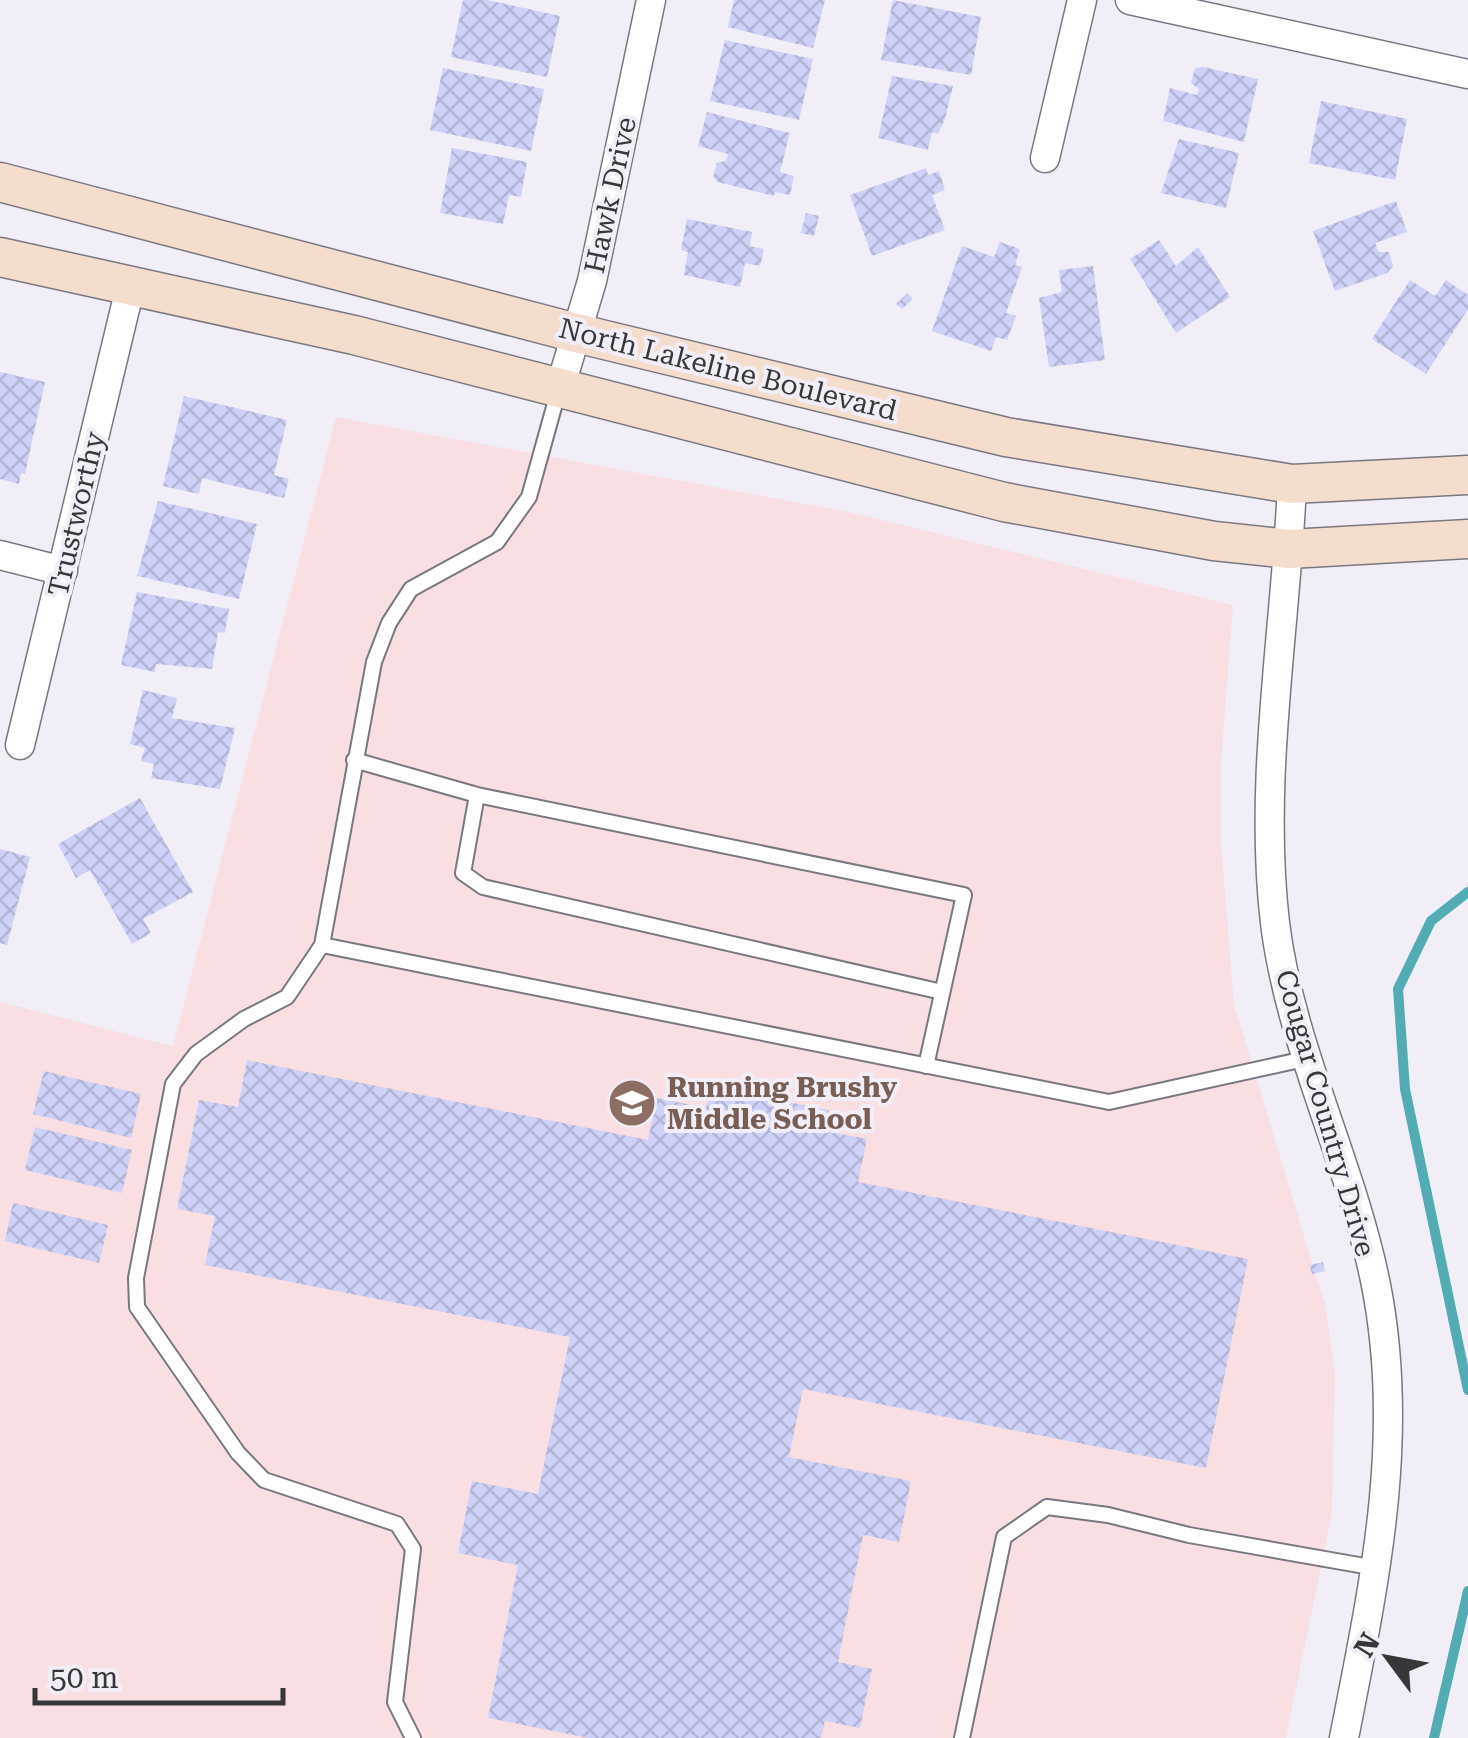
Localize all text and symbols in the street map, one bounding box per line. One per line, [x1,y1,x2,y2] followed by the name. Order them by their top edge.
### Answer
[578,114,643,276] street label: Hawk Drive
[556,311,900,427] street label: North Lakeline Boulevard
[42,428,112,600] street label: Trustworthy
[1269,966,1382,1260] street label: Cougar Country Drive
[667,1071,897,1136] place label: Running Brushy Middle School
[606,1077,658,1129] school or university icon: Running Brushy Middle School
[1338,1608,1438,1708] north arrow
[1348,1627,1387,1663] text: N
[35,1643,282,1705] scale bar
[50,1660,119,1695] text: 50 m

